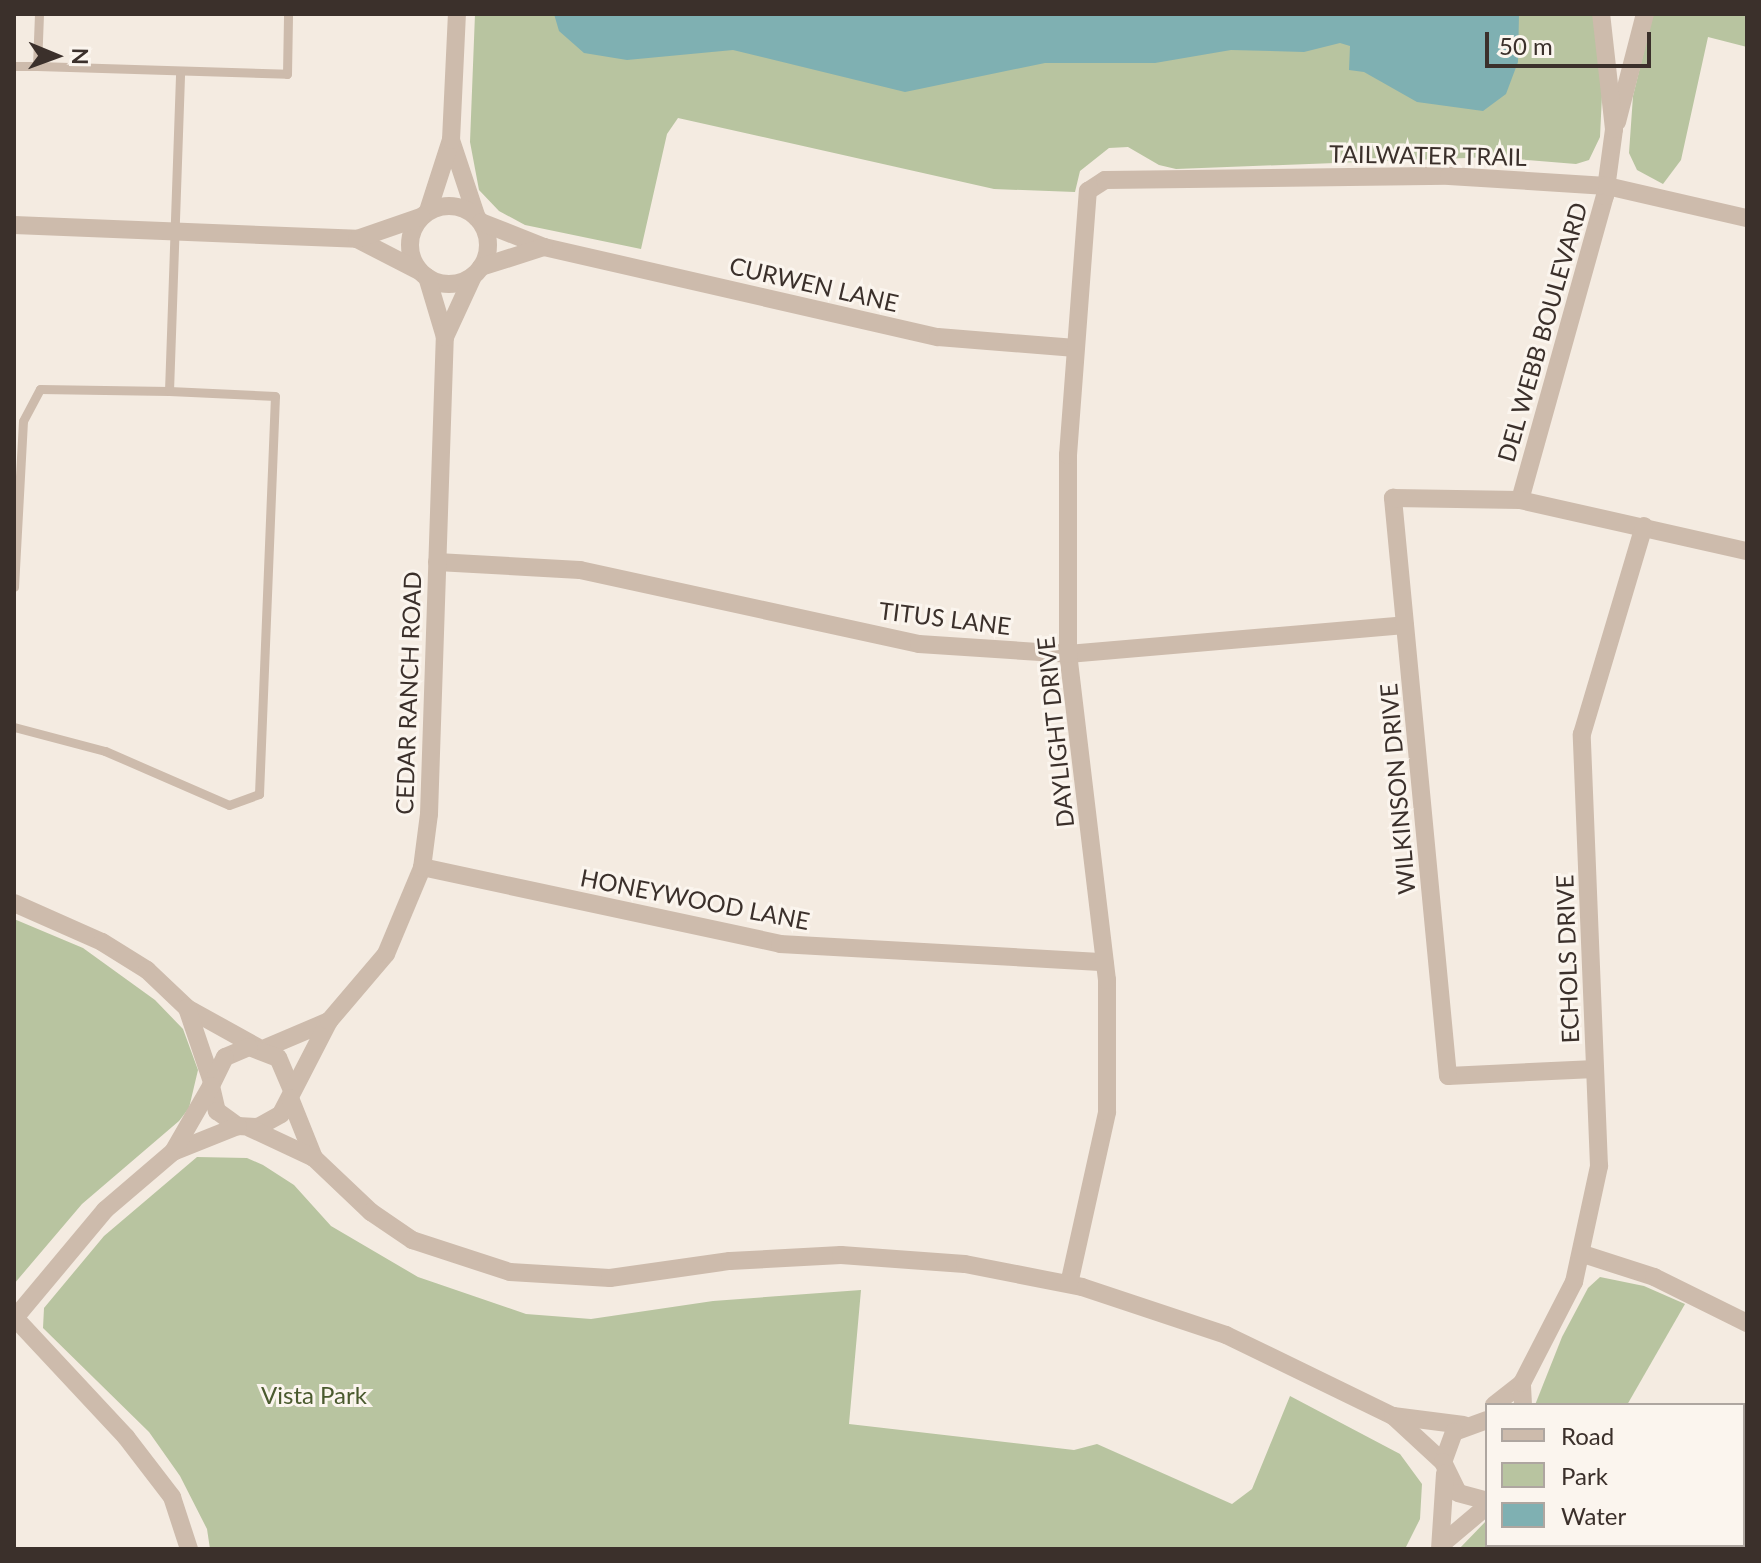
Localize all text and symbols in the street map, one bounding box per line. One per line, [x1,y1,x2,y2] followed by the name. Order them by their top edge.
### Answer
[16,16,96,96] north arrow
[1489,16,1655,66] scale bar
[1499,31,1553,60] text: 50 m
[67,48,94,65] text: N
[1329,139,1527,171] street label: TAILWATER TRAIL
[1491,198,1593,466] street label: DEL WEBB BOULEVARD
[727,251,901,317] street label: CURWEN LANE
[389,571,427,815] street label: CEDAR RANCH ROAD
[877,596,1013,640] street label: TITUS LANE
[1031,635,1079,829] street label: DAYLIGHT DRIVE
[1373,682,1421,896] street label: WILKINSON DRIVE
[578,863,812,935] street label: HONEYWOOD LANE
[1550,874,1584,1044] street label: ECHOLS DRIVE
[261,1381,367,1409] park label: Vista Park
[1485,1403,1745,1547] legend
[1561,1421,1614,1450] text: Road
[1561,1461,1608,1490] text: Park
[1561,1501,1626,1530] text: Water

